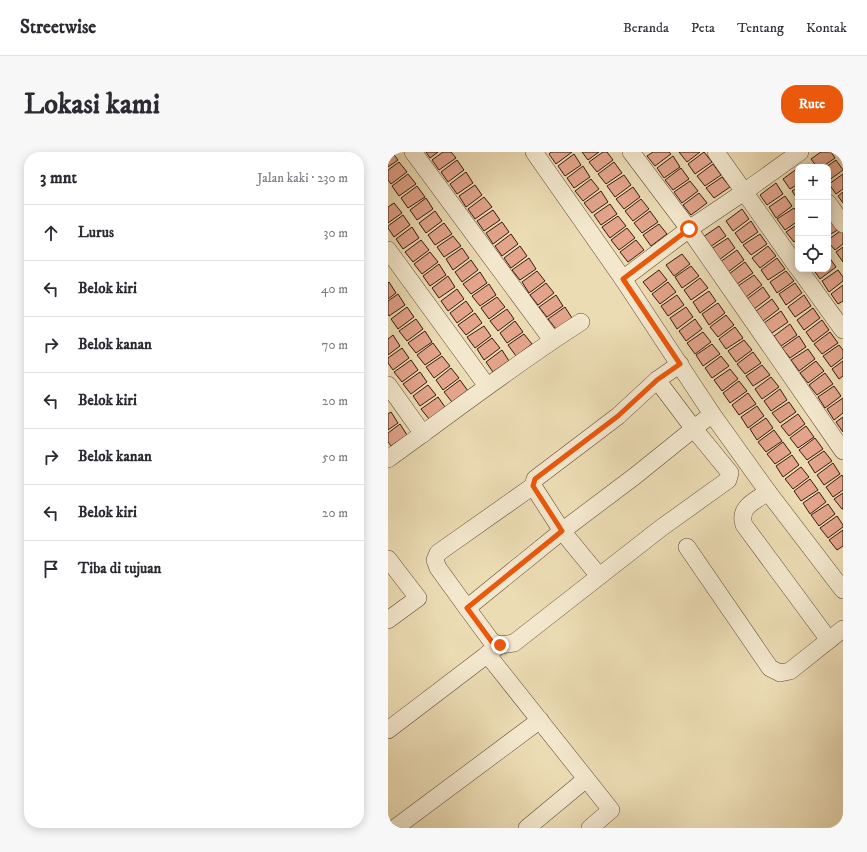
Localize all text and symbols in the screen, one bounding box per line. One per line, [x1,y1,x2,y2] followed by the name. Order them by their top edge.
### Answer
[20,16,96,39] text: Streetwise
[623,19,669,37] text: Beranda
[691,19,715,37] text: Peta
[737,19,784,37] text: Tentang
[806,19,847,37] text: Kontak
[781,85,843,123] button: Rute
[24,87,160,122] text: Lokasi kami
[795,164,831,272] map controls
[795,164,831,200] button: +
[40,167,77,189] text: 3 mnt
[257,170,348,186] text: Jalan kaki · 230 m
[795,200,831,236] button: −
[680,220,698,238] route start
[40,222,62,244] icon: ahead
[78,223,114,242] text: Lurus
[324,225,348,241] text: 30 m
[795,236,831,272] button: locate
[40,278,62,300] icon: left
[78,279,137,298] text: Belok kiri
[321,281,348,297] text: 40 m
[40,334,62,356] icon: right
[78,335,152,354] text: Belok kanan
[322,337,348,353] text: 70 m
[40,390,62,412] icon: left
[78,391,137,410] text: Belok kiri
[322,393,348,409] text: 20 m
[40,446,62,468] icon: right
[78,447,152,466] text: Belok kanan
[322,449,348,465] text: 50 m
[40,502,62,524] icon: left
[78,503,137,522] text: Belok kiri
[322,505,348,521] text: 20 m
[40,558,62,580] icon: arrive
[78,559,161,578] text: Tiba di tujuan
[491,636,509,654] route end

